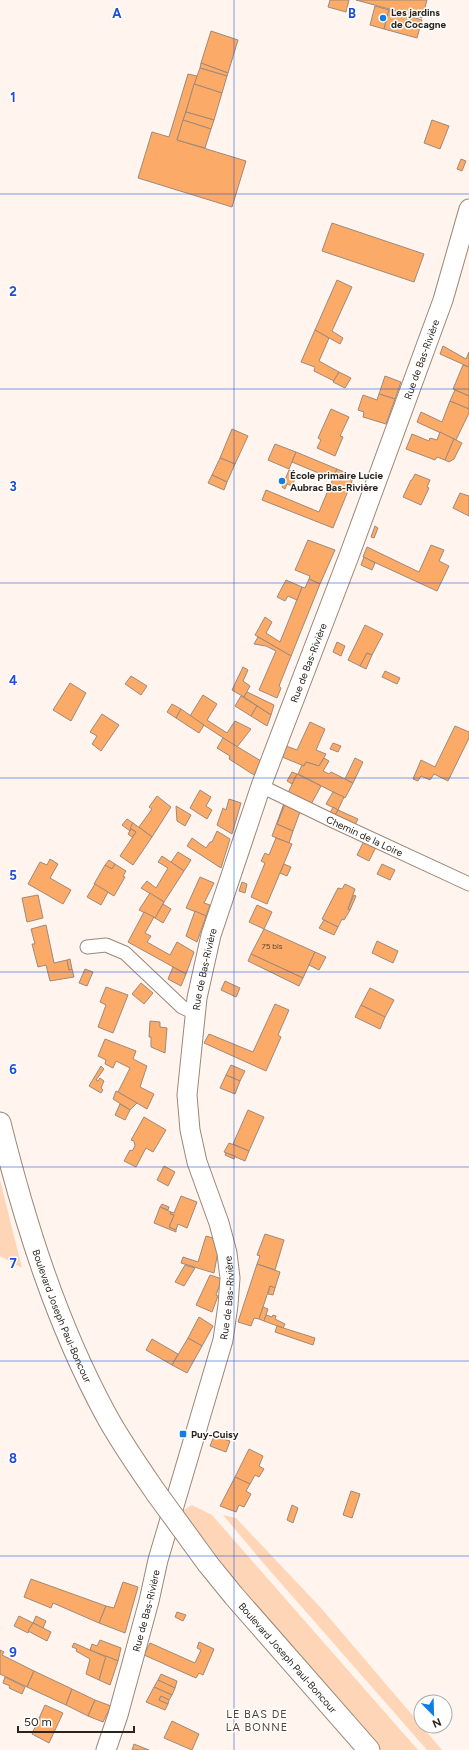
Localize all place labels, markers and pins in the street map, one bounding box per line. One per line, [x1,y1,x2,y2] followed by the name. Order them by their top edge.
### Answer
[391,6,446,31] place label: Les jardins de Cocagne
[378,13,388,23] marker: Les jardins de Cocagne
[290,469,383,494] place label: École primaire Lucie Aubrac Bas-Rivière
[277,476,287,486] marker: École primaire Lucie Aubrac Bas-Rivière
[191,1428,239,1441] place label: Puy-Cuisy
[178,1429,188,1439] marker: Puy-Cuisy

